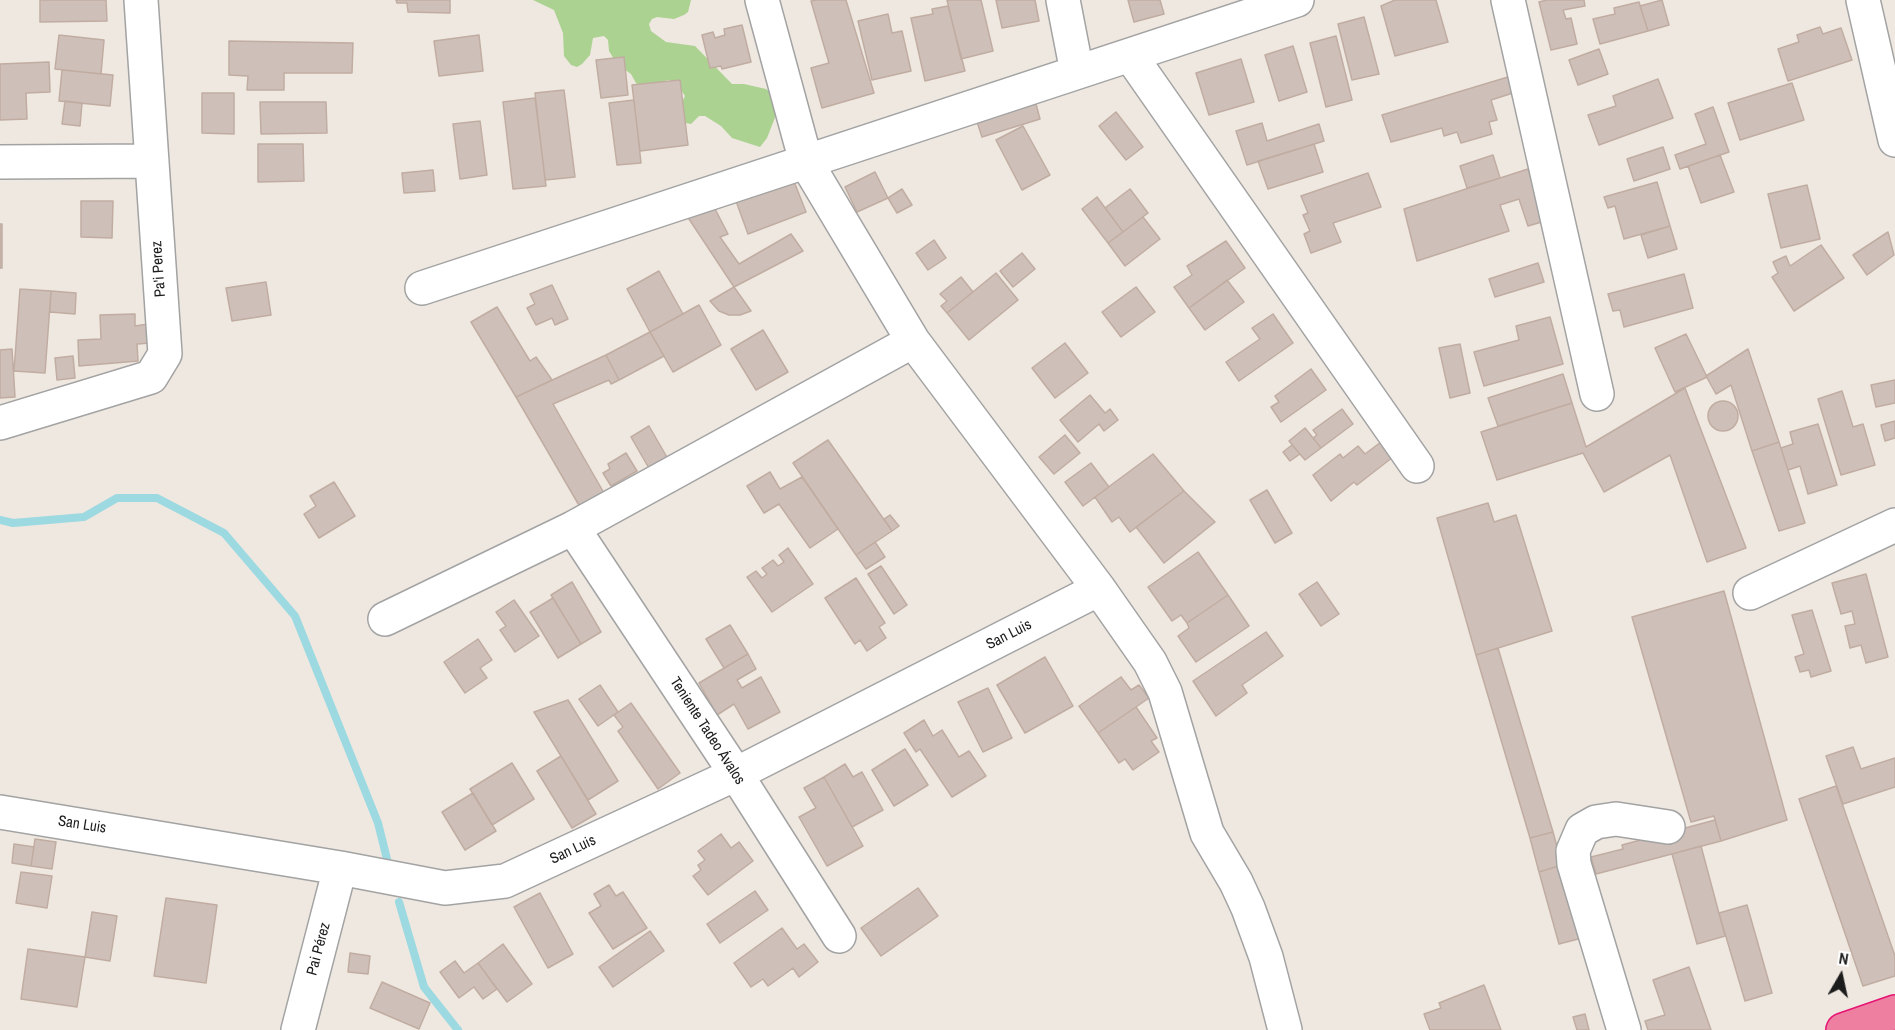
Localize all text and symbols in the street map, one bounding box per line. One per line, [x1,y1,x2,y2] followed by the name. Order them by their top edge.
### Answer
[148,240,170,298] street label: Pa'i Perez
[983,616,1035,654] street label: San Luis
[666,674,748,788] street label: Teniente Tadeo Ávalos
[57,812,107,838] street label: San Luis
[547,832,599,868] street label: San Luis
[303,921,335,977] street label: Pai Pérez
[1811,946,1871,1006] north arrow
[1837,947,1850,970] text: N

